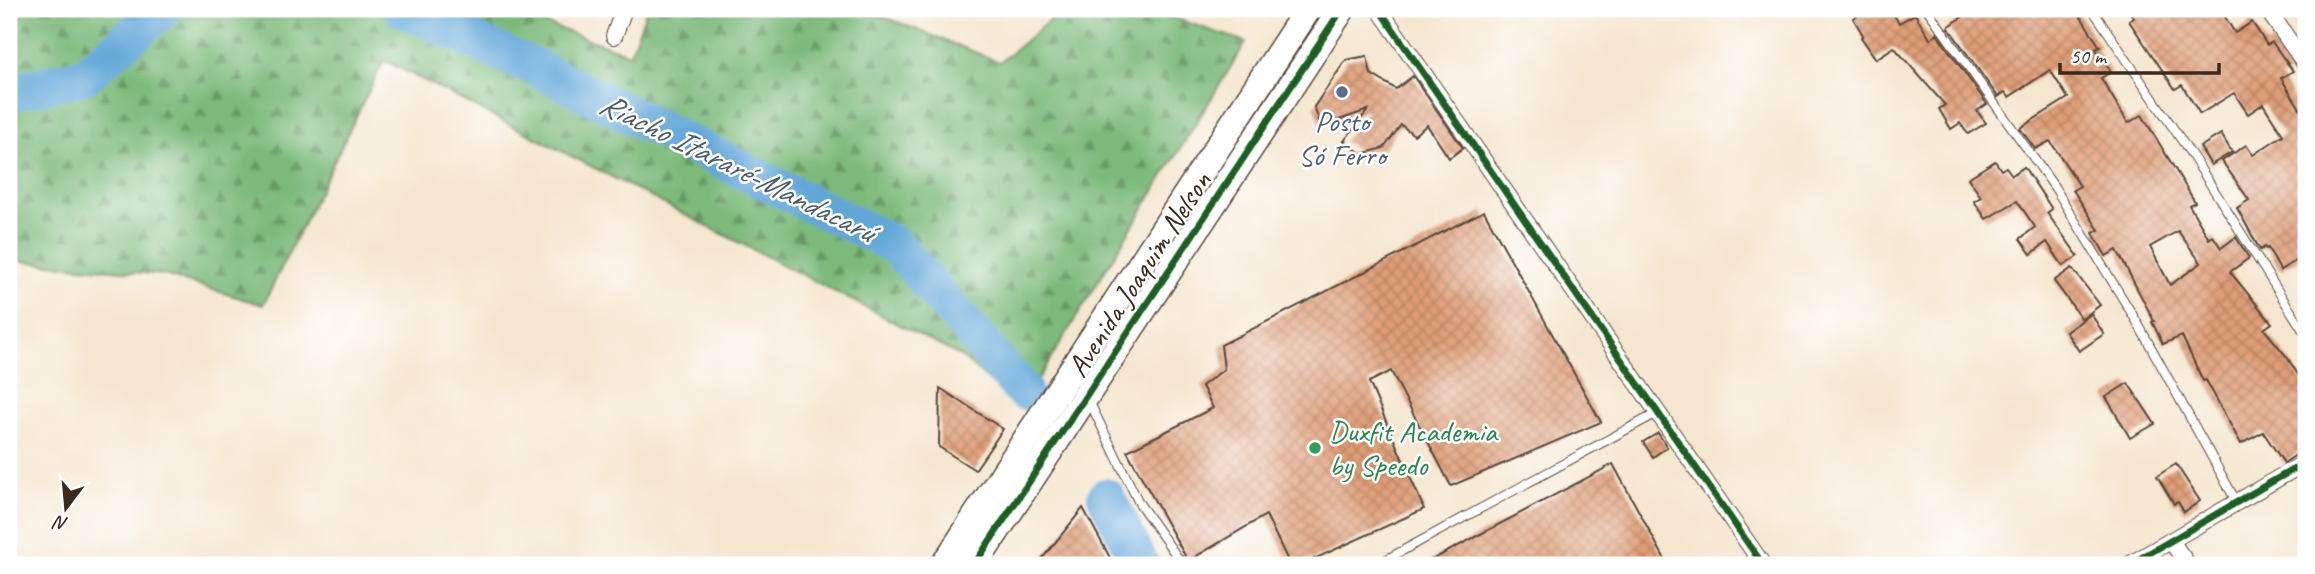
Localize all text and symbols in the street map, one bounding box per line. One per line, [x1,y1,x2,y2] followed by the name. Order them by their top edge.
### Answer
[2060,32,2219,76] scale bar
[2070,43,2108,69] text: 50 m
[593,83,887,254] water label: Riacho Itararé-Mandacarú
[1334,84,1350,100] marker: Posto Só Ferro
[1298,102,1389,174] place label: Posto Só Ferro
[1058,164,1220,384] street label: Avenida Joaquim Nelson
[1329,412,1499,484] place label: Duxfit Academia by Speedo
[1307,440,1323,456] marker: Duxfit Academia by Speedo
[32,472,102,542] north arrow
[50,509,71,537] text: N

